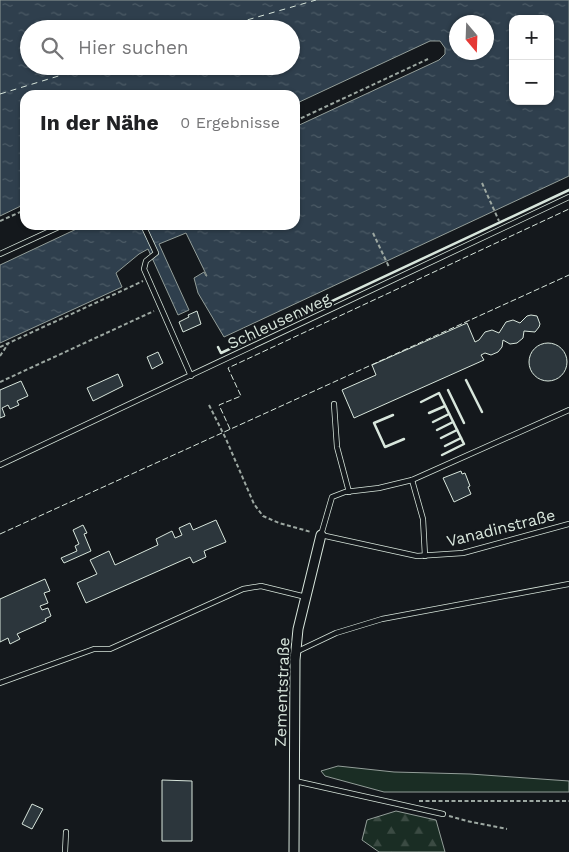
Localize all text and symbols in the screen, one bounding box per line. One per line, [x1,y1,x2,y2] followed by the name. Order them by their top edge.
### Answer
[449,15,494,60] north arrow
[509,15,554,105] map controls
[509,15,554,60] button: +
[20,20,300,75] search box
[38,34,66,62] icon: search
[78,36,189,59] text: Hier suchen
[509,60,554,105] button: −
[40,110,159,135] text: In der Nähe
[180,113,280,132] text: 0 Ergebnisse
[224,289,334,353] street label: Schleusenweg
[445,505,557,551] street label: Vanadinstraße
[271,637,293,747] street label: Zementstraße

